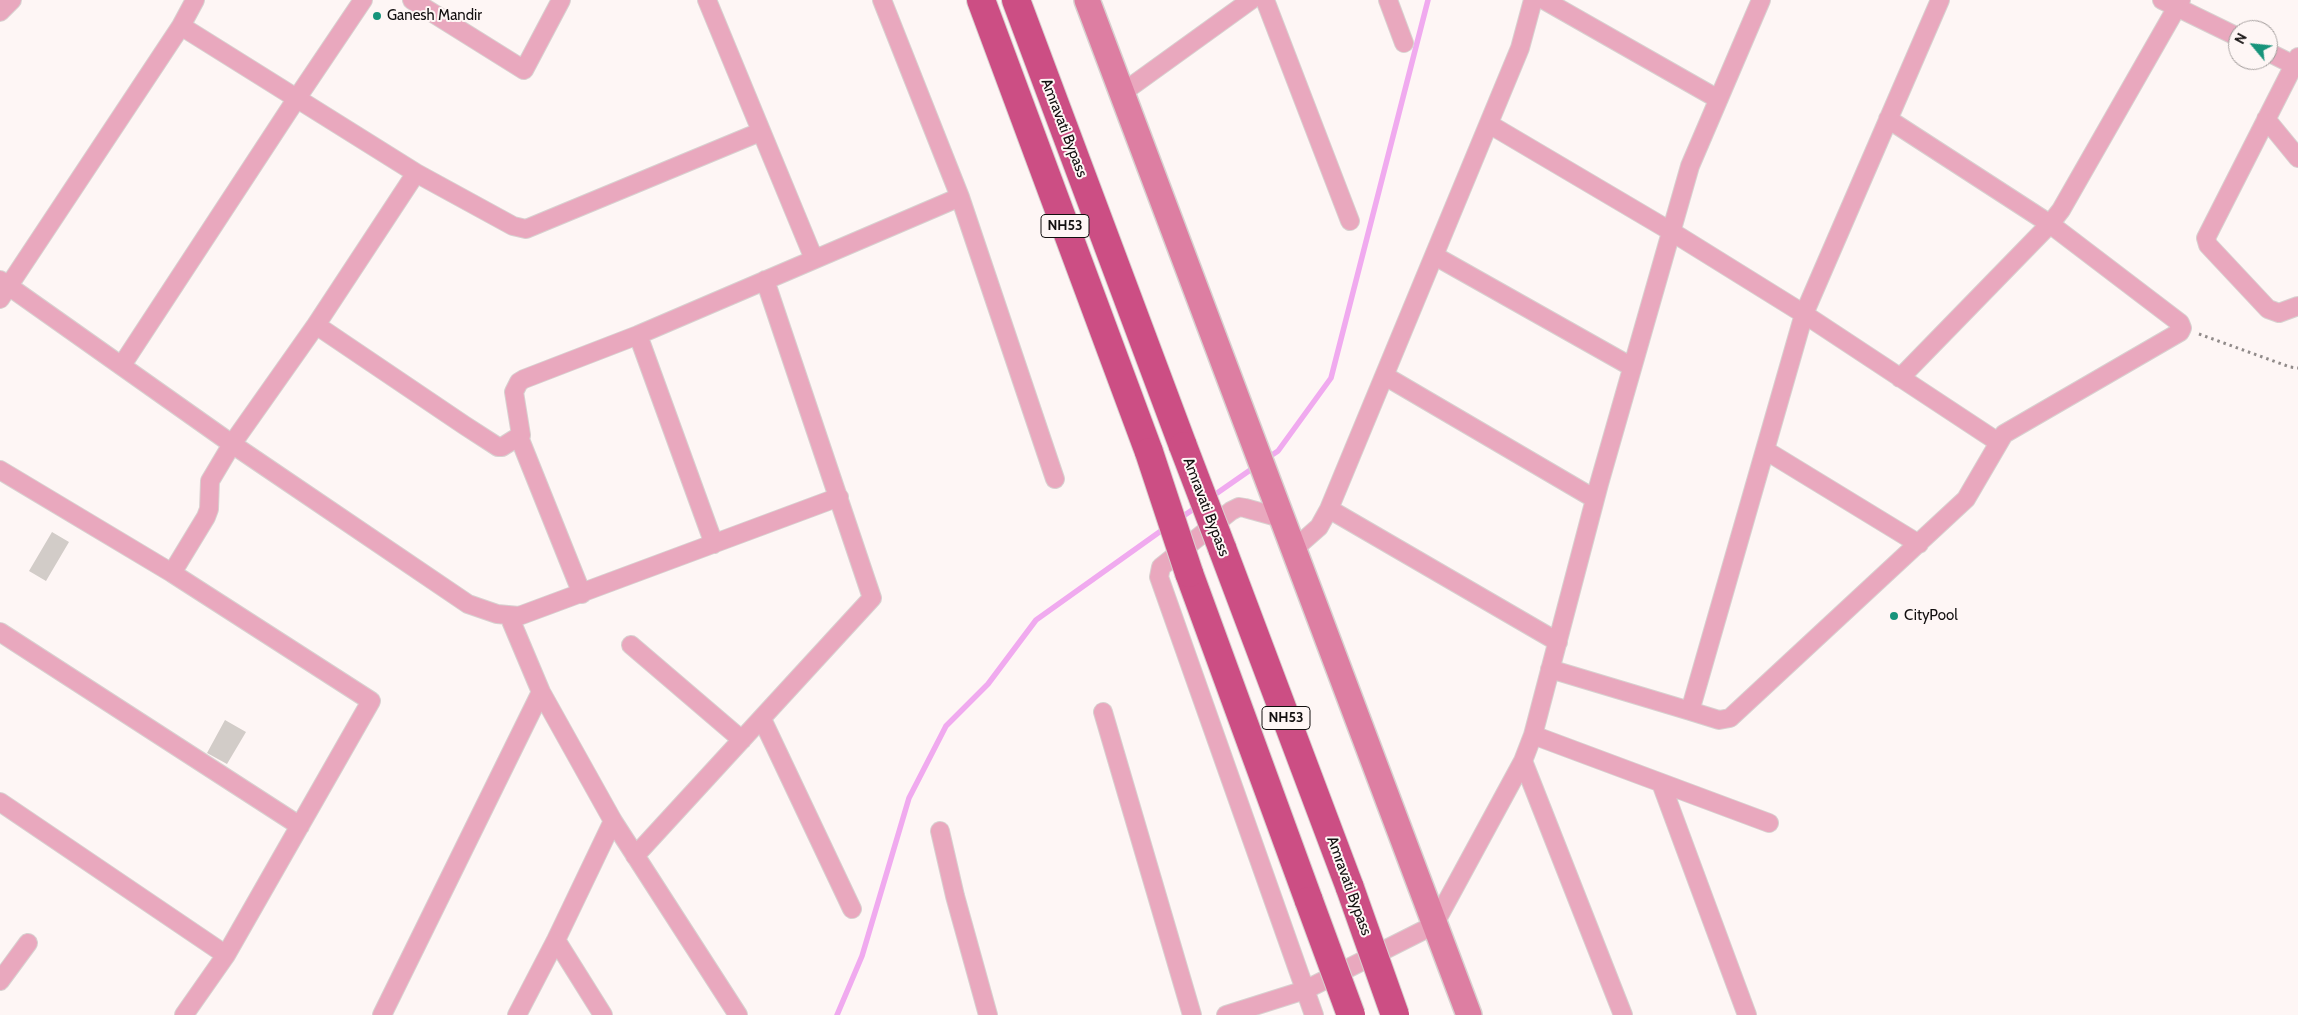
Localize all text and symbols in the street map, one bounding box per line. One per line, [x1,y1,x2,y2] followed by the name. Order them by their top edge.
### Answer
[387,7,482,25] place label: Ganesh Mandir
[371,10,383,22] marker: Ganesh Mandir
[2228,20,2278,70] north arrow
[2230,30,2251,47] text: N
[1037,76,1091,180] street label: Amravati Bypass
[1041,215,1089,238] road number: NH53
[1179,455,1233,559] street label: Amravati Bypass
[1904,607,1958,625] place label: CityPool
[1888,610,1900,622] marker: CityPool
[1262,706,1310,730] road number: NH53
[1323,834,1375,938] street label: Amravati Bypass

